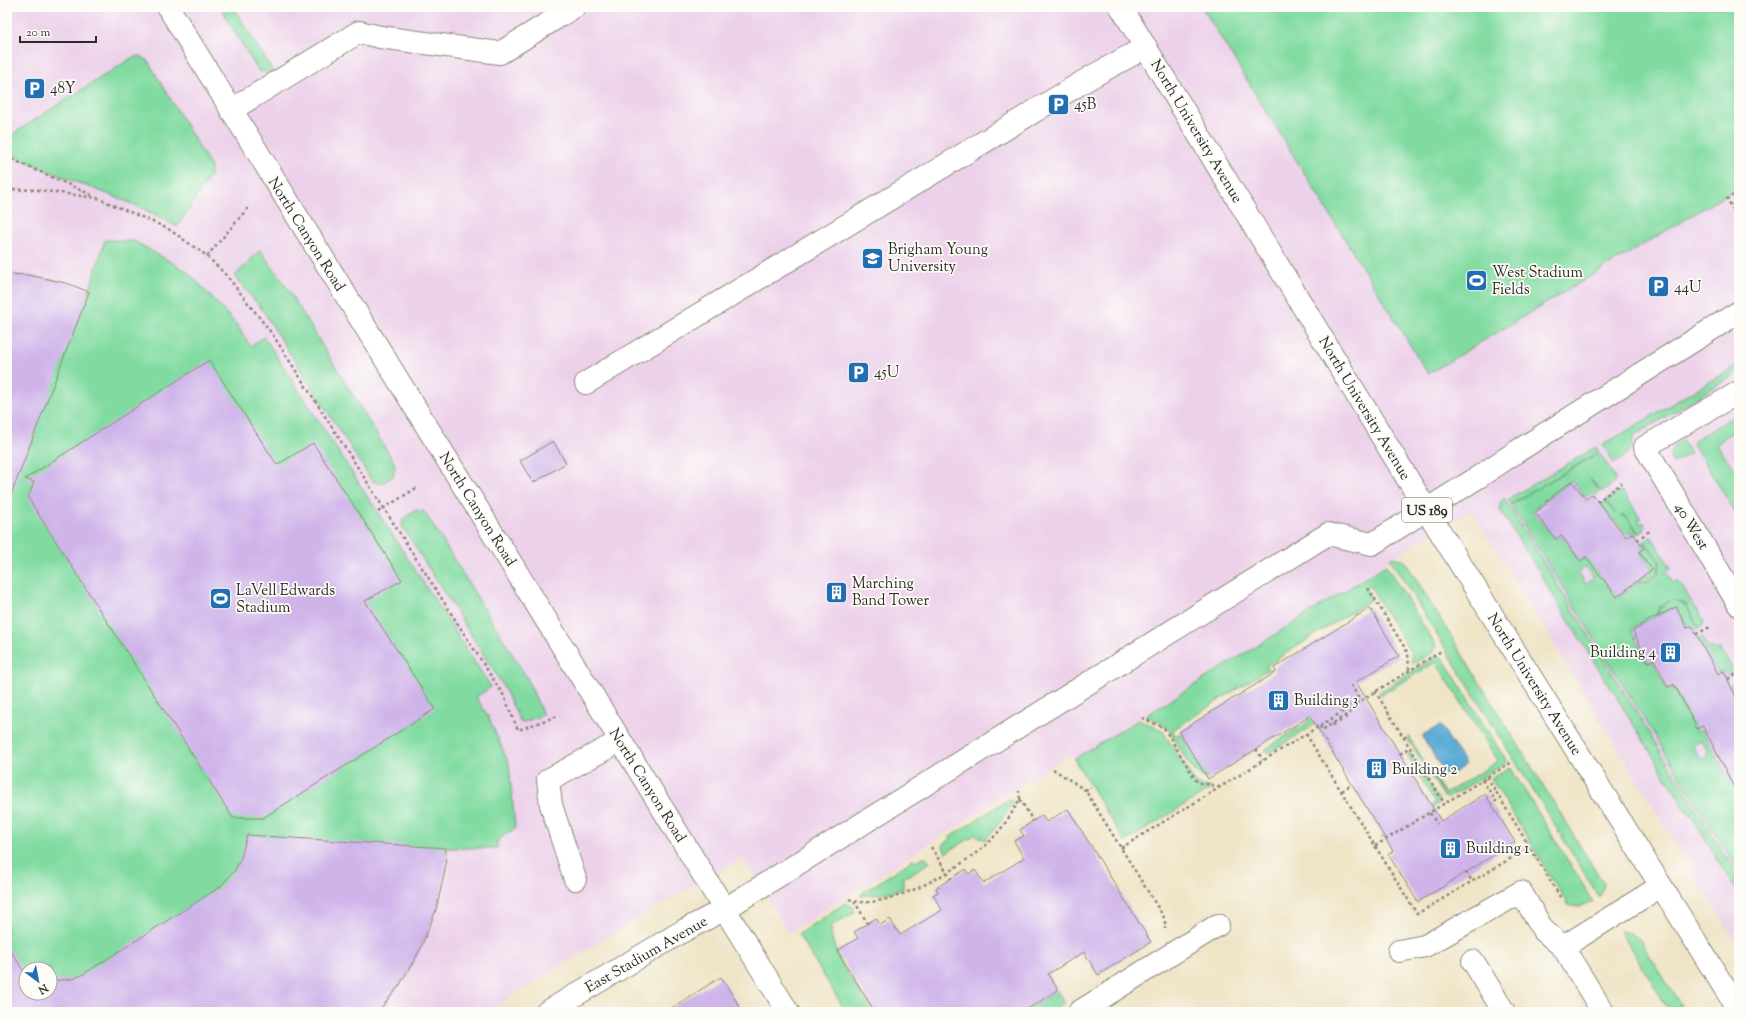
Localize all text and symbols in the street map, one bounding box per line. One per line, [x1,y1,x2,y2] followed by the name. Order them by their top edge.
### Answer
[20,18,96,44] scale bar
[26,24,51,42] text: 20 m
[1144,56,1247,207] street label: North University Avenue
[21,75,47,101] parking icon: 48Y
[50,79,76,100] place label: 48Y
[1046,91,1072,117] parking icon: 45B
[1074,95,1097,116] place label: 45B
[262,174,350,296] street label: North Canyon Road
[888,240,988,278] place label: Brigham Young University
[860,245,886,271] school or university icon: Brigham Young University
[1492,263,1583,301] place label: West Stadium Fields
[1464,268,1490,294] sports icon: West Stadium Fields
[1646,274,1672,300] parking icon: 44U
[1674,278,1701,299] place label: 44U
[1312,333,1415,484] street label: North University Avenue
[846,359,872,385] parking icon: 45U
[874,363,899,384] place label: 45U
[433,449,521,571] street label: North Canyon Road
[1402,498,1452,522] road number: US 189
[1668,499,1713,554] street label: 40 West
[852,574,930,612] place label: Marching Band Tower
[823,579,849,605] building icon: Marching Band Tower
[236,581,335,619] place label: LaVell Edwards Stadium
[208,586,234,612] sports icon: LaVell Edwards Stadium
[1481,610,1586,760] street label: North University Avenue
[1658,639,1684,665] building icon: Building 4
[1590,643,1656,664] place label: Building 4
[1265,687,1291,713] building icon: Building 3
[1294,691,1358,712] place label: Building 3
[603,725,691,847] street label: North Canyon Road
[1363,756,1389,782] building icon: Building 2
[1392,760,1457,781] place label: Building 2
[1438,835,1464,861] building icon: Building 1
[1466,839,1529,860] place label: Building 1
[582,912,712,999] street label: East Stadium Avenue
[18,961,58,1001] north arrow
[35,979,52,998] text: N

